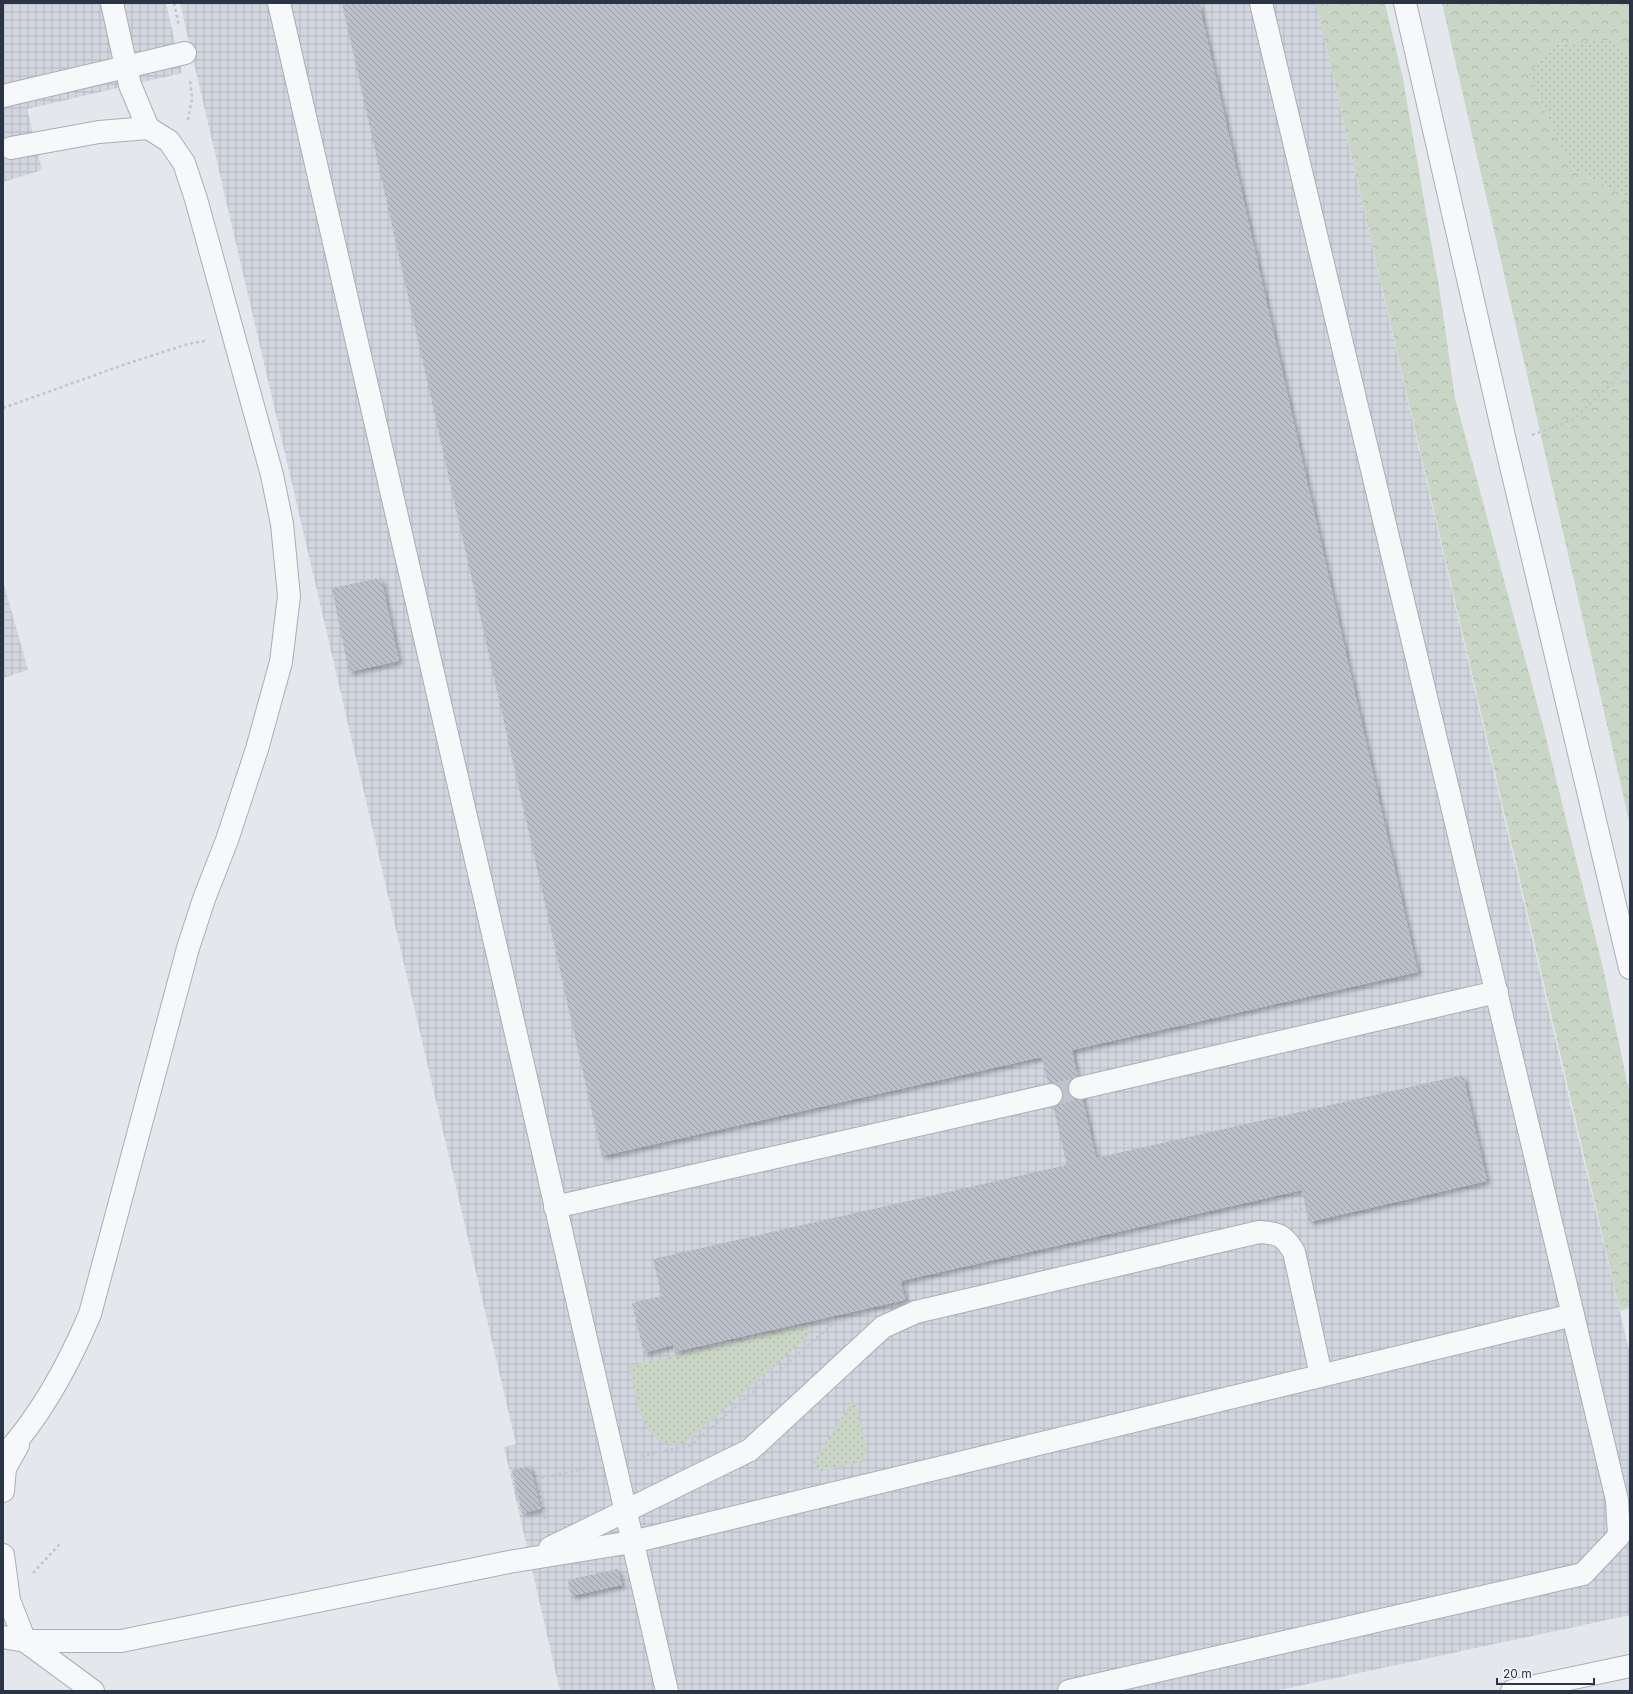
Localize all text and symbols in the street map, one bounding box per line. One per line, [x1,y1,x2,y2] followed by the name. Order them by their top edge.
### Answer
[1497,1660,1594,1686] scale bar
[1503,1666,1532,1681] text: 20 m

